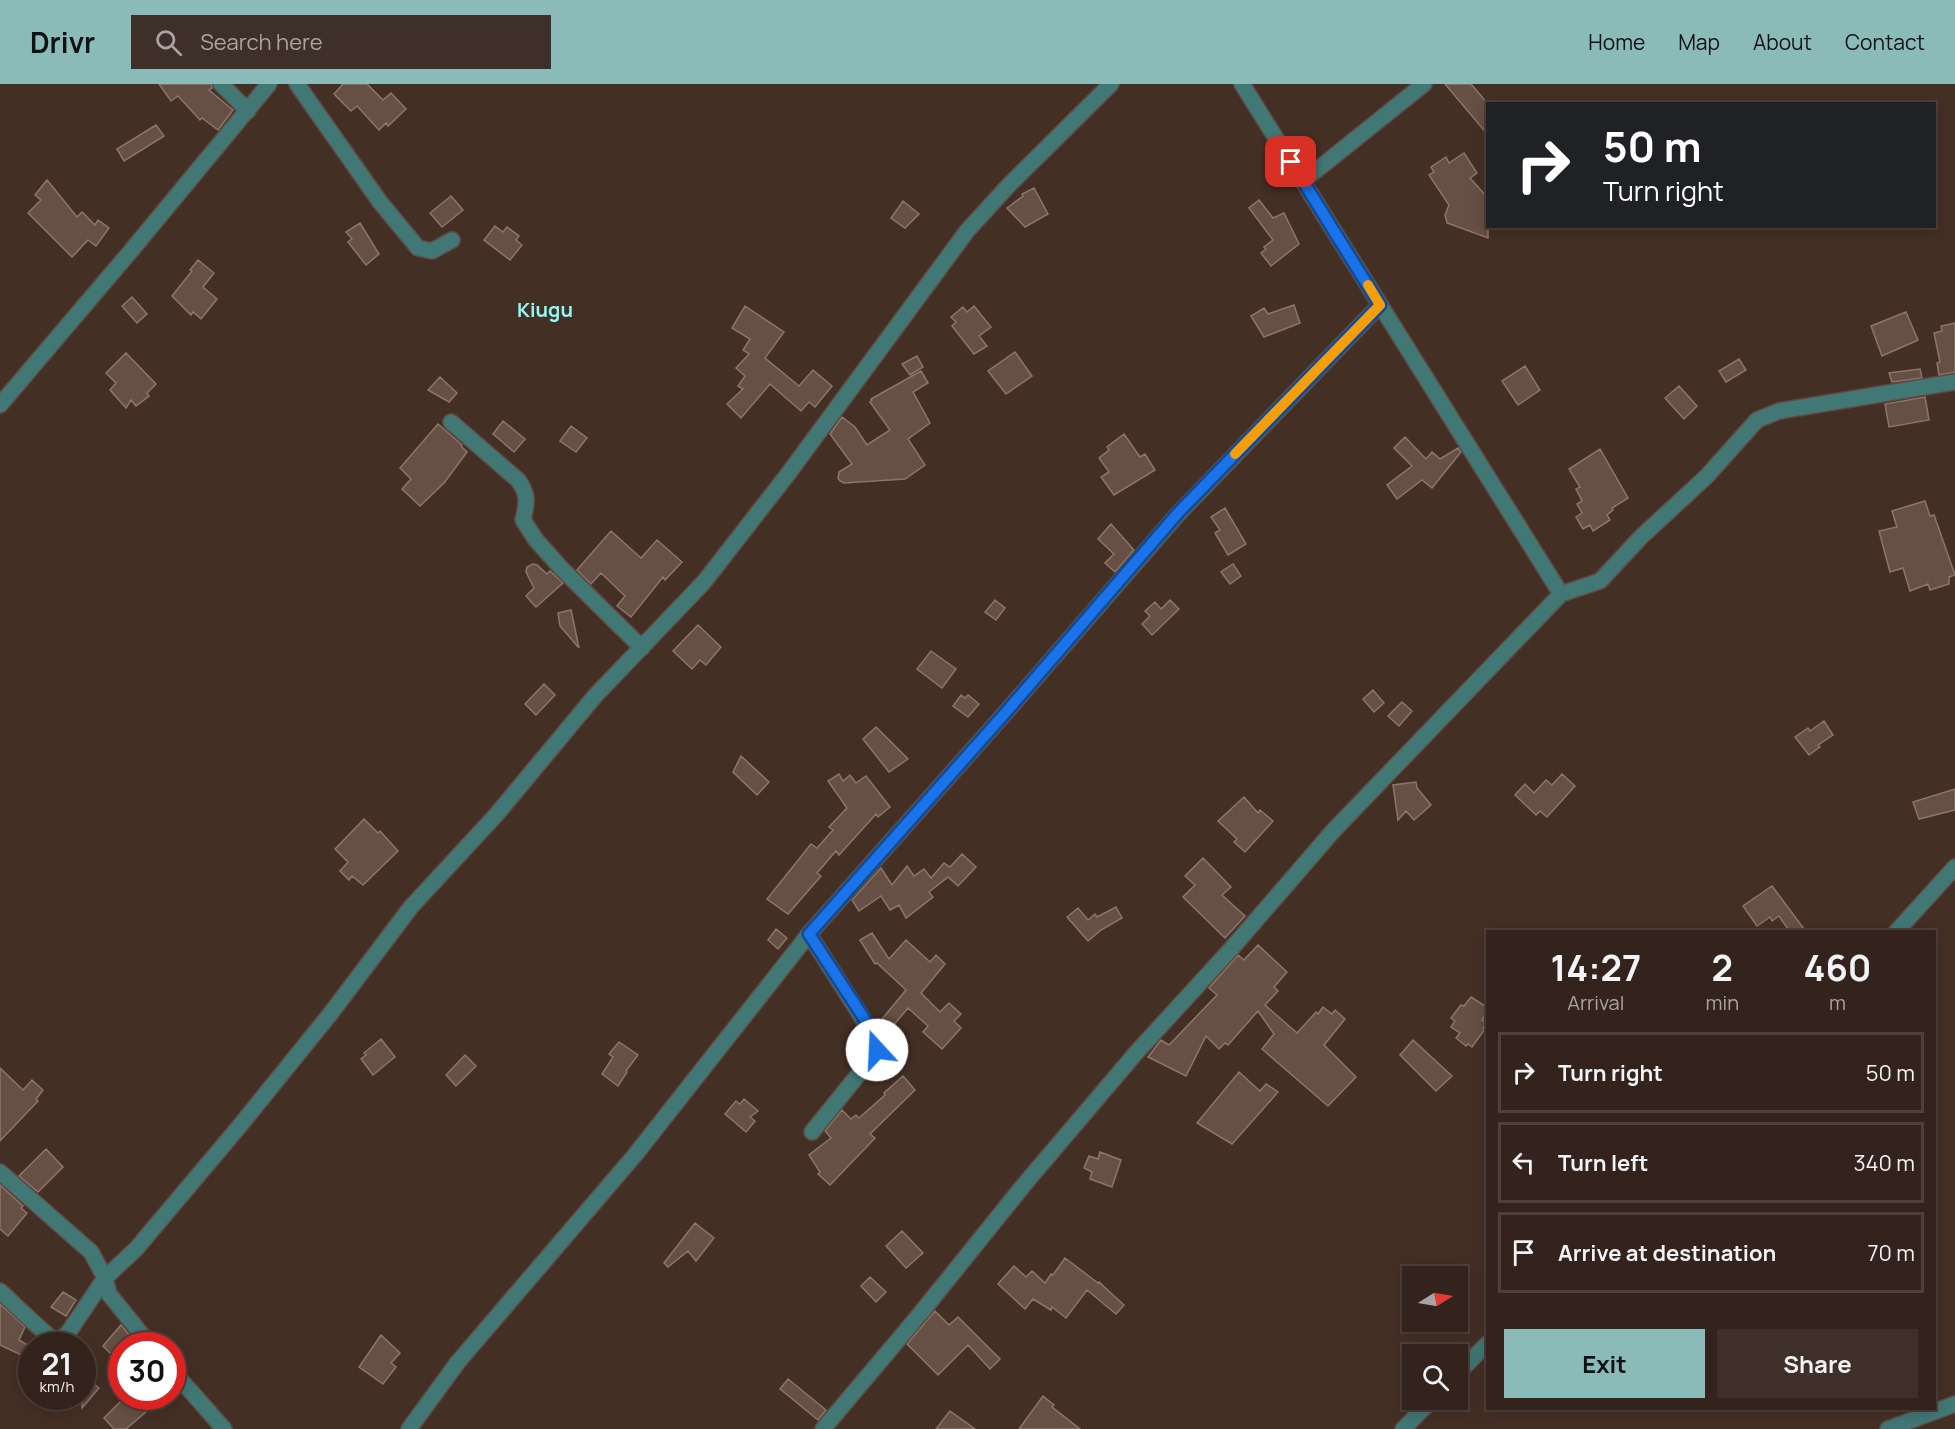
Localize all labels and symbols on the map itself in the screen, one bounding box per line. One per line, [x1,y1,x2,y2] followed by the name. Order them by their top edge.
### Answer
[1265,136,1316,187] pin
[517,296,573,323] district label: Kiugu
[845,1018,909,1082] position arrow
[1402,1266,1468,1332] north arrow
[108,1332,186,1410] speed limit sign: 30

